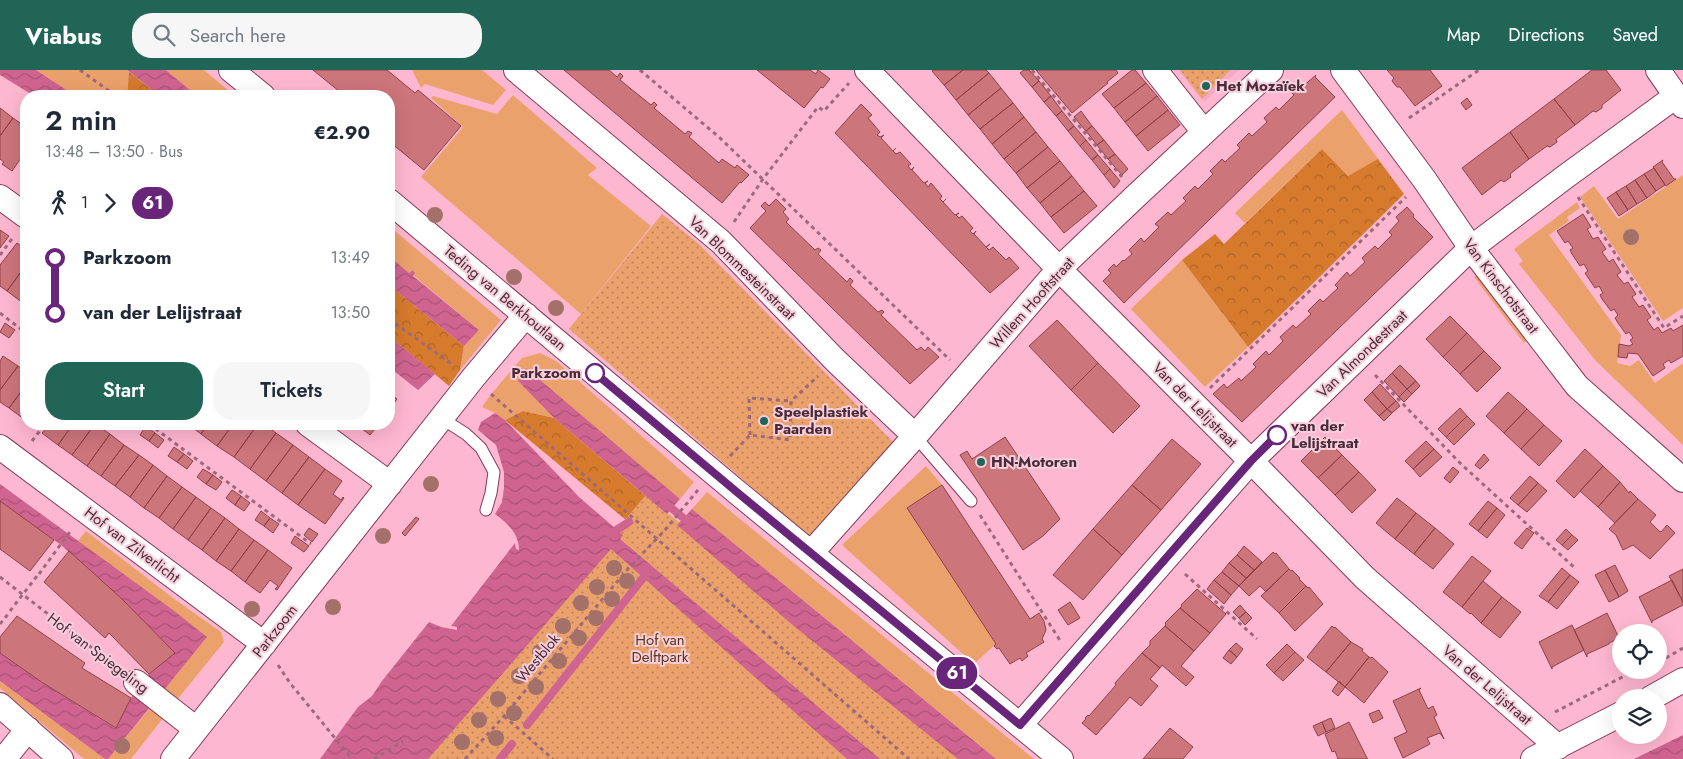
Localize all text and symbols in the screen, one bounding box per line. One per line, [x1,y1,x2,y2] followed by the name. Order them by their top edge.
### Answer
[132,13,482,58] search box
[25,18,102,53] text: Viabus
[150,21,178,49] icon: search
[190,22,286,49] text: Search here
[1447,22,1480,48] text: Map
[1508,22,1584,48] text: Directions
[1612,22,1658,48] text: Saved
[1216,75,1305,97] place label: Het Mozaïek
[1200,80,1212,92] marker: Het Mozaïek
[45,100,117,141] text: 2 min
[314,119,370,146] text: €2.90
[45,140,183,163] text: 13:48 – 13:50 · Bus
[45,189,73,217] icon: walk
[96,189,124,217] icon: forward
[142,190,163,216] text: 61
[81,191,88,214] text: 1
[684,211,801,325] street label: Van Blommesteinstraat
[1458,234,1544,338] street label: Van Kinschotstraat
[439,240,571,356] street label: Teding van Berkhoutlaan
[83,244,171,271] text: Parkzoom
[331,246,370,269] text: 13:49
[985,252,1080,354] street label: Willem Hooftstraat
[83,299,242,326] text: van der Lelijstraat
[331,301,370,324] text: 13:50
[1312,305,1412,403] street label: Van Almondestraat
[1148,358,1243,453] street label: Van der Lelijstraat
[45,362,203,420] button: Start
[213,362,370,420] button: Tickets
[511,362,581,384] place label: Parkzoom
[585,363,605,383] marker: Parkzoom
[774,401,869,440] place label: Speelplastiek Paarden
[758,415,770,427] marker: Speelplastiek Paarden
[1290,415,1359,454] place label: van der Lelijstraat
[1267,425,1287,445] marker: van der Lelijstraat
[991,451,1077,473] place label: HN-Motoren
[975,456,987,468] marker: HN-Motoren
[80,502,185,589] street label: Hof van Zilverlicht
[247,600,303,662] street label: Parkzoom
[43,607,153,699] street label: Hof van Spiegeling
[1612,624,1667,744] map controls
[1612,624,1667,679] button: locate
[511,628,565,687] street label: Westblok
[632,629,689,668] park label: Hof van Delftpark
[1437,640,1537,730] street label: Van der Lelijstraat
[934,657,980,689] line badge: 61
[946,660,968,686] text: 61
[1612,689,1667,744] button: layers

